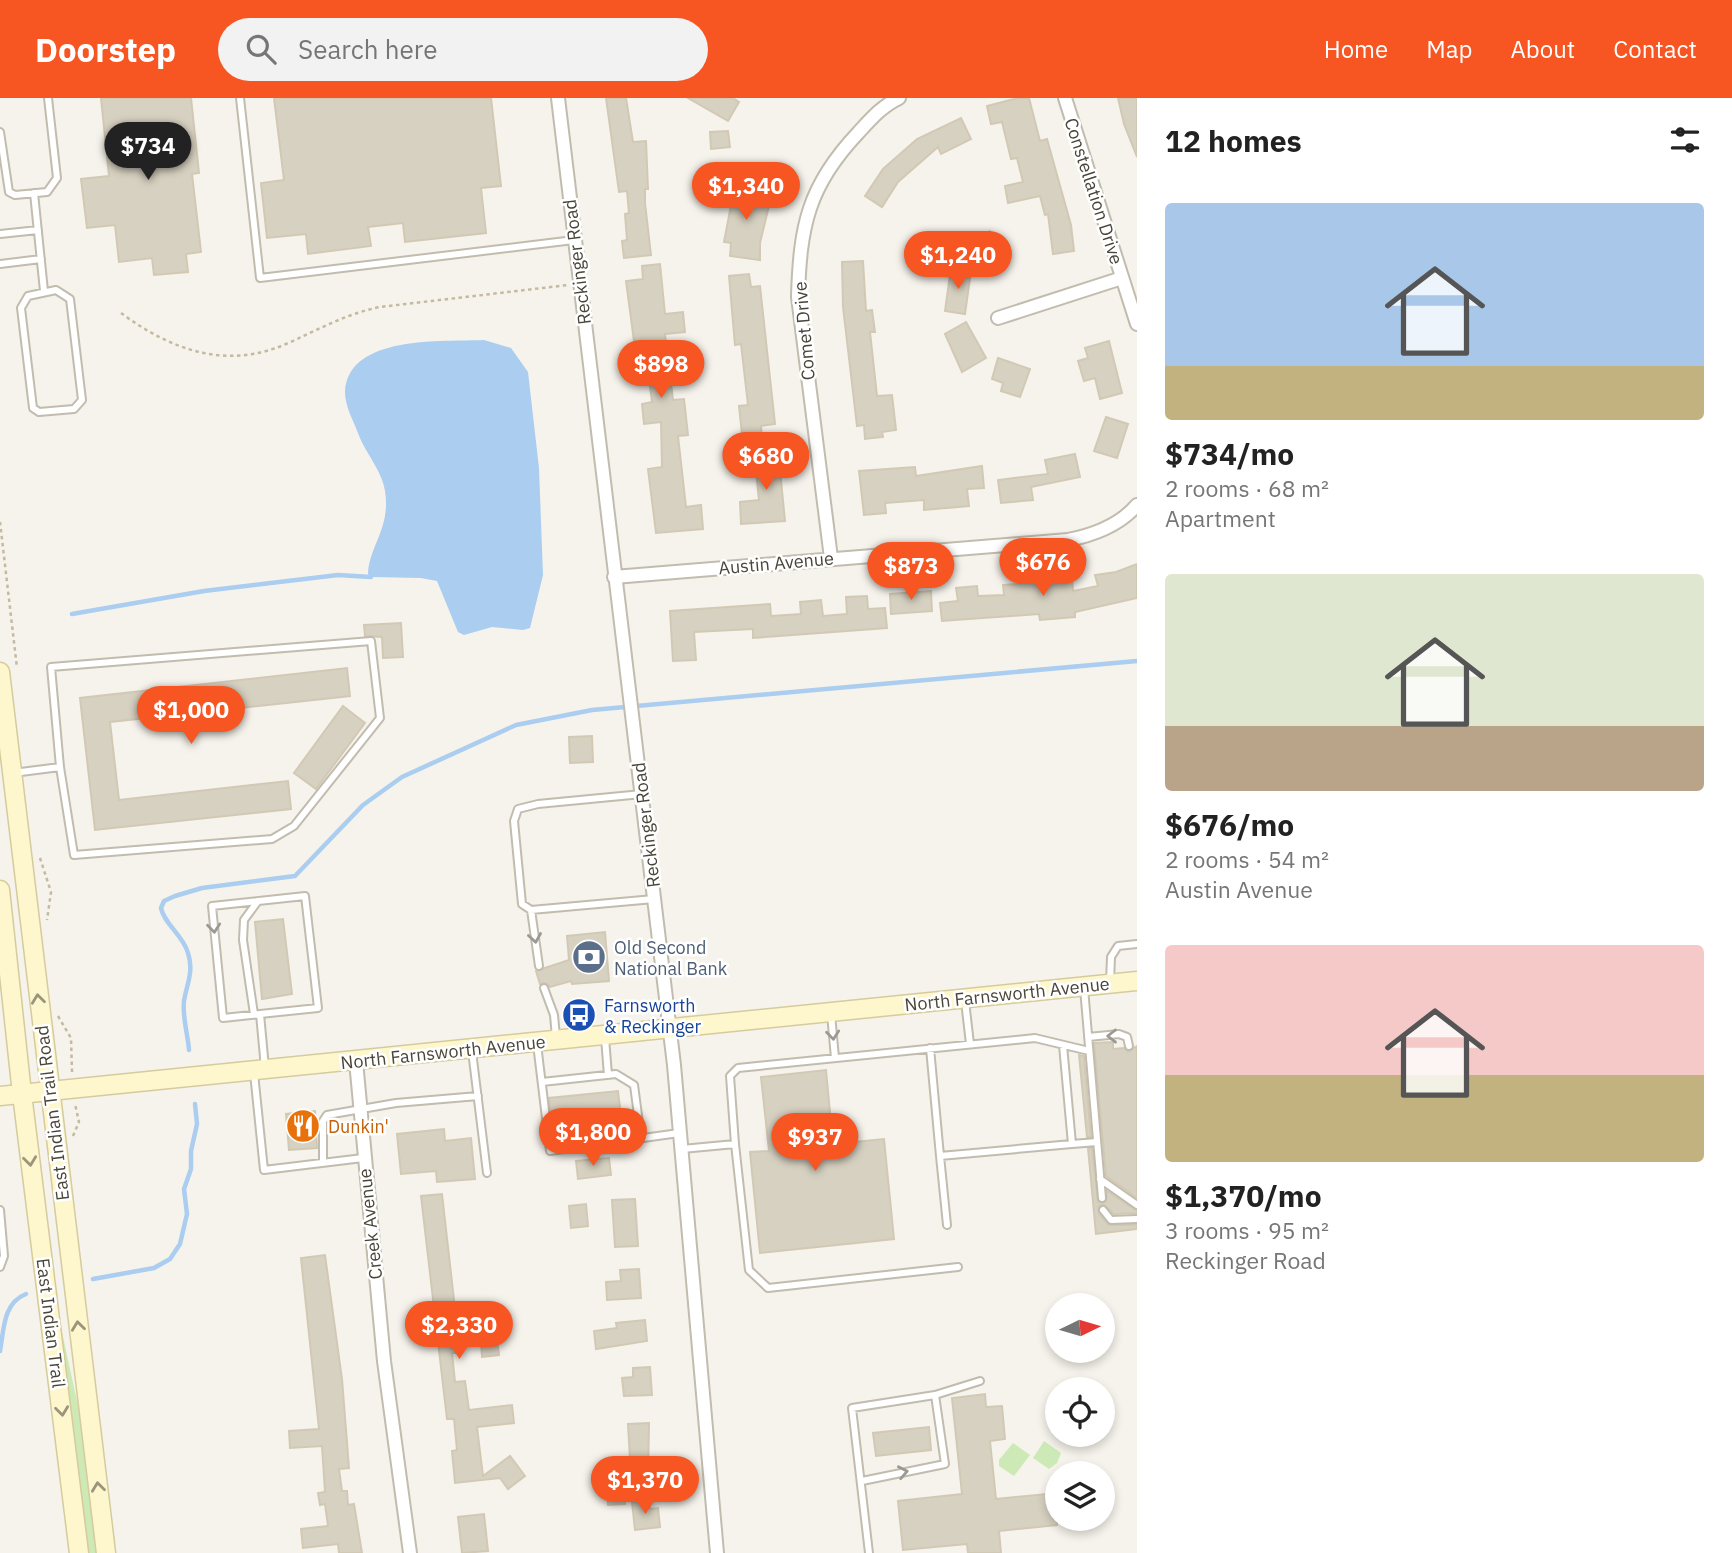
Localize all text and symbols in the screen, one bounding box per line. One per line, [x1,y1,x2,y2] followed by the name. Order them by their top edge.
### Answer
[218,18,708,81] search box
[35,28,176,71] text: Doorstep
[242,30,280,68] icon: search
[298,32,437,66] text: Search here
[1324,33,1388,65] text: Home
[1426,33,1472,65] text: Map
[1510,33,1575,65] text: About
[1613,33,1697,65] text: Contact
[1059,115,1129,267] street label: Constellation Drive
[1165,121,1302,160] text: 12 homes
[1666,121,1704,159] icon: filters
[107,122,189,182] pin: $734
[120,130,176,160] text: $734
[689,162,803,222] pin: $1,340
[708,170,784,200] text: $1,340
[558,198,596,326] street label: Reckinger Road
[901,232,1015,291] pin: $1,240
[920,239,996,269] text: $1,240
[1372,248,1498,374] icon: home
[788,280,820,381] street label: Comet Drive
[620,341,702,400] pin: $898
[633,348,689,378] text: $898
[725,432,807,492] pin: $680
[1165,434,1294,473] text: $734/mo
[738,440,794,470] text: $680
[1165,473,1329,503] text: 2 rooms · 68 m²
[1165,503,1276,533] text: Apartment
[1002,538,1084,598] pin: $676
[870,542,952,602] pin: $873
[717,546,835,580] street label: Austin Avenue
[1015,546,1071,576] text: $676
[883,550,939,580] text: $873
[1372,619,1498,745] icon: home
[134,686,248,746] pin: $1,000
[153,694,229,724] text: $1,000
[627,761,665,889] street label: Reckinger Road
[1165,805,1294,844] text: $676/mo
[1165,844,1329,874] text: 2 rooms · 54 m²
[1165,874,1313,904] text: Austin Avenue
[206,922,221,934] one-way arrow
[527,932,542,944] one-way arrow
[614,936,728,980] place label: Old Second National Bank
[570,938,608,976] bank icon: Old Second National Bank
[903,972,1111,1016] street label: North Farnsworth Avenue
[1372,990,1498,1116] icon: home
[31,993,46,1005] one-way arrow
[604,994,701,1038] place label: Farnsworth & Reckinger
[560,996,598,1034] bus stop icon: Farnsworth & Reckinger
[30,1024,74,1202] street label: East Indian Trail Road
[1106,1028,1117,1044] one-way arrow
[825,1029,840,1040] one-way arrow
[339,1030,547,1074] street label: North Farnsworth Avenue
[284,1107,322,1145] restaurant icon: Dunkin'
[536,1108,650,1168] pin: $1,800
[774,1114,856,1173] pin: $937
[328,1115,389,1138] place label: Dunkin'
[555,1116,631,1146] text: $1,800
[787,1121,843,1151] text: $937
[23,1156,38,1167] one-way arrow
[353,1167,387,1281] street label: Creek Avenue
[1165,1176,1322,1215] text: $1,370/mo
[1165,1215,1329,1245] text: 3 rooms · 95 m²
[1165,1245,1326,1275] text: Reckinger Road
[32,1257,70,1389] street label: East Indian Trail
[1045,1293,1115,1363] north arrow
[1045,1293,1115,1531] map controls
[402,1302,516,1361] pin: $2,330
[421,1309,497,1339] text: $2,330
[70,1320,85,1332] one-way arrow
[1045,1377,1115,1447] button: locate
[54,1406,69,1417] one-way arrow
[588,1456,702,1516] pin: $1,370
[1045,1461,1115,1531] button: layers
[607,1464,683,1494] text: $1,370
[897,1466,909,1481] one-way arrow
[90,1481,105,1493] one-way arrow

